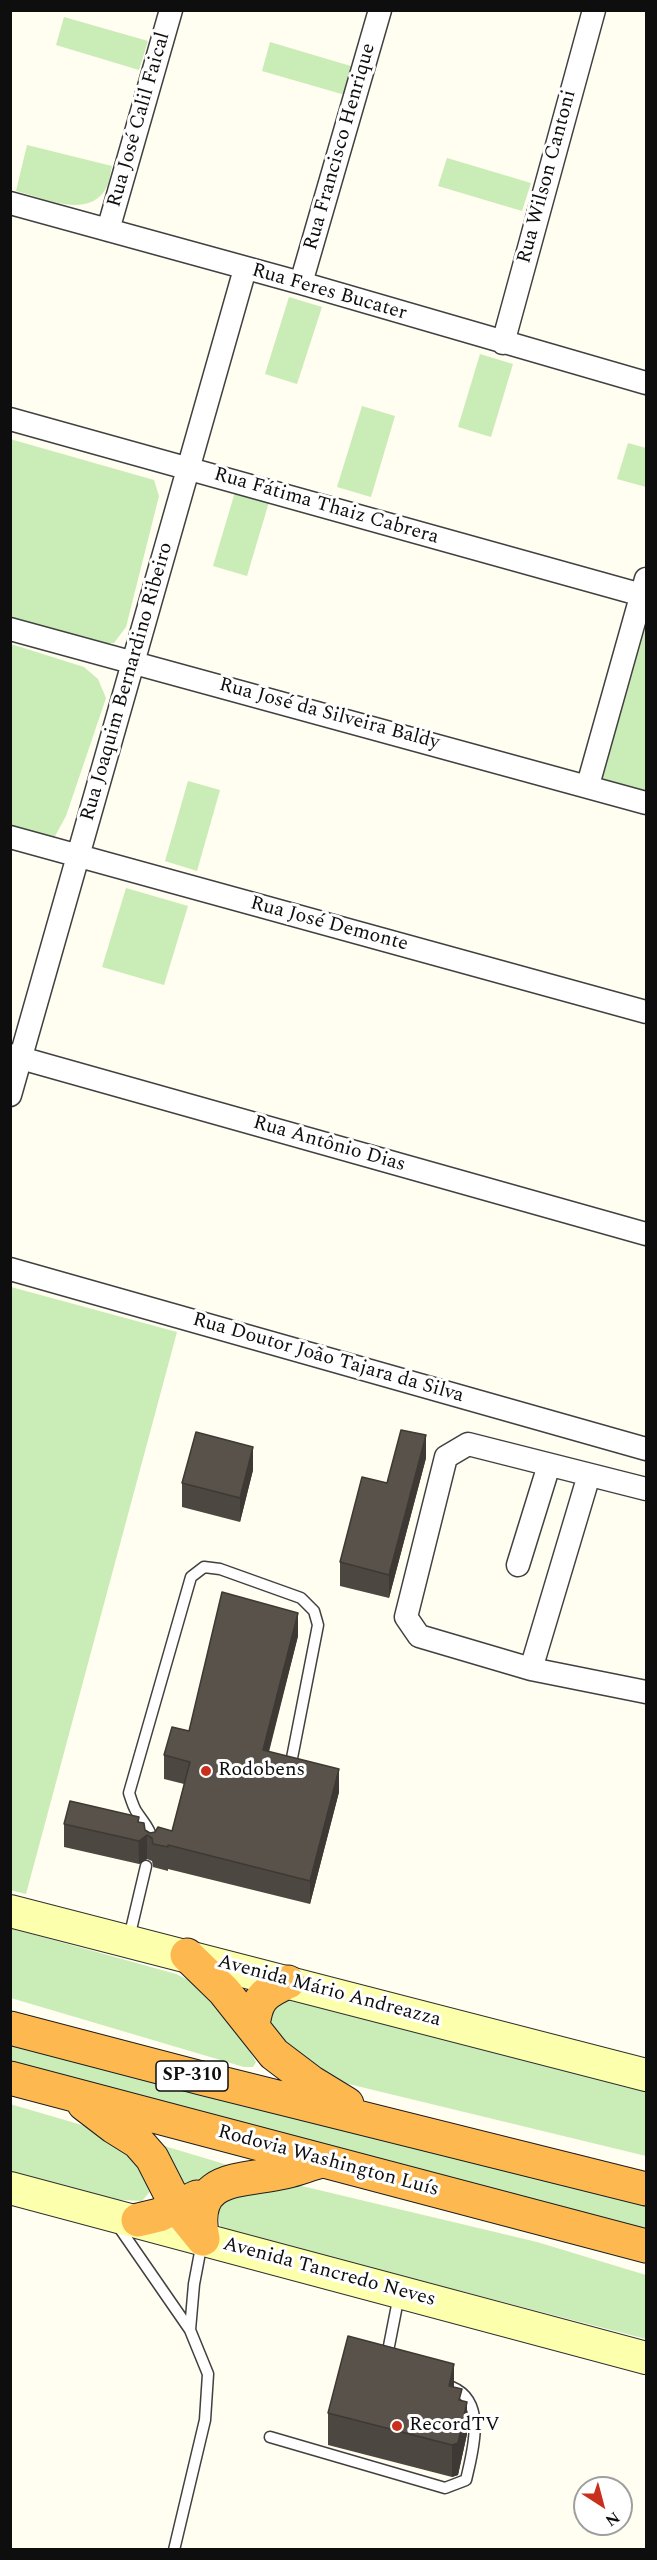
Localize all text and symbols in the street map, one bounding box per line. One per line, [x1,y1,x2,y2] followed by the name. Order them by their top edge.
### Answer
[104,30,176,210] street label: Rua José Calil Faical
[300,41,382,253] street label: Rua Francisco Henrique
[513,88,583,266] street label: Rua Wilson Cantoni
[249,259,409,327] street label: Rua Feres Bucater
[211,463,441,551] street label: Rua Fátima Thaiz Cabrera
[77,540,179,824] street label: Rua Joaquim Bernardino Ribeiro
[216,674,442,756] street label: Rua José da Silveira Baldy
[247,892,411,958] street label: Rua José Demonte
[250,1112,408,1178] street label: Rua Antônio Dias
[190,1309,466,1409] street label: Rua Doutor João Tajara da Silva
[218,1759,305,1783] place label: Rodobens
[199,1764,213,1778] marker: Rodobens
[215,1951,443,2033] street label: Avenida Mário Andreazza
[156,2061,228,2091] road number: SP-310
[215,2121,441,2203] street label: Rodovia Washington Luís
[220,2233,438,2313] street label: Avenida Tancredo Neves
[409,2414,500,2438] place label: RecordTV
[390,2419,404,2433] marker: RecordTV
[573,2476,633,2536] north arrow
[600,2505,625,2532] text: N

